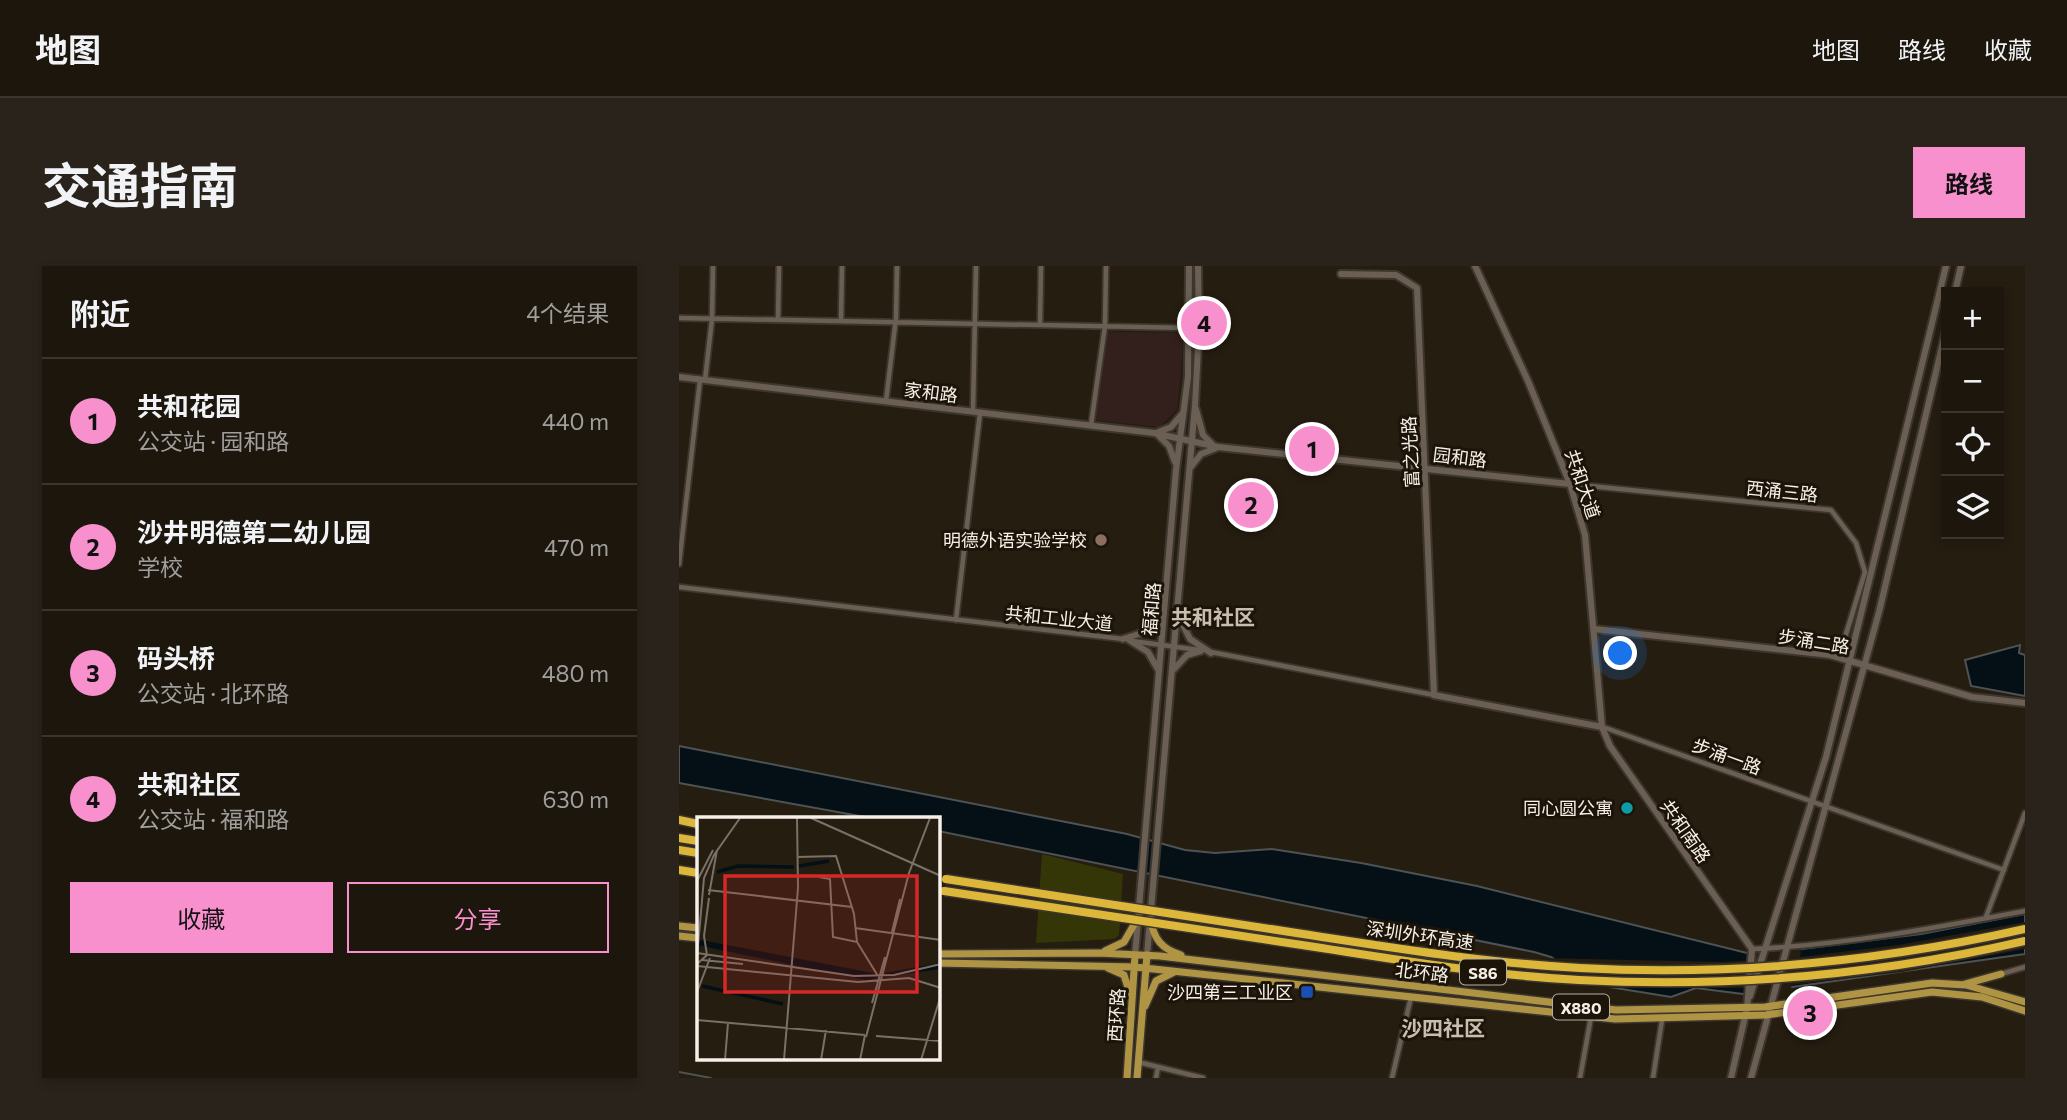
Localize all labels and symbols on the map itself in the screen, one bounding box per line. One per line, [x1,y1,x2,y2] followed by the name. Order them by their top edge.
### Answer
[1181,297,1227,349] pin: 4
[903,378,959,406] street label: 家和路
[1397,415,1423,489] street label: 富之光路
[1289,423,1335,475] pin: 1
[1432,443,1488,471] street label: 园和路
[1561,446,1605,522] street label: 共和大道
[1745,476,1819,506] street label: 西涌三路
[1228,479,1274,531] pin: 2
[943,529,1087,551] place label: 明德外语实验学校
[1093,532,1109,548] marker: 明德外语实验学校
[1138,581,1164,637] street label: 福和路
[1004,601,1114,635] street label: 共和工业大道
[1171,604,1255,629] district label: 共和社区
[1777,625,1851,657] street label: 步涌二路
[1603,636,1637,670] your location
[1689,733,1765,779] street label: 步涌一路
[1656,795,1716,867] street label: 共和南路
[1523,797,1613,819] place label: 同心圆公寓
[1619,800,1635,816] marker: 同心圆公寓
[697,817,940,1060] inset map
[1365,917,1475,953] street label: 深圳外环高速
[1394,958,1450,986] street label: 北环路
[1460,960,1506,985] road number: S86
[1167,981,1293,1003] place label: 沙四第三工业区
[1299,984,1315,1000] marker: 沙四第三工业区
[1103,987,1129,1043] street label: 西环路
[1787,987,1833,1039] pin: 3
[1553,994,1609,1020] road number: X880
[1401,1015,1485,1040] district label: 沙四社区

